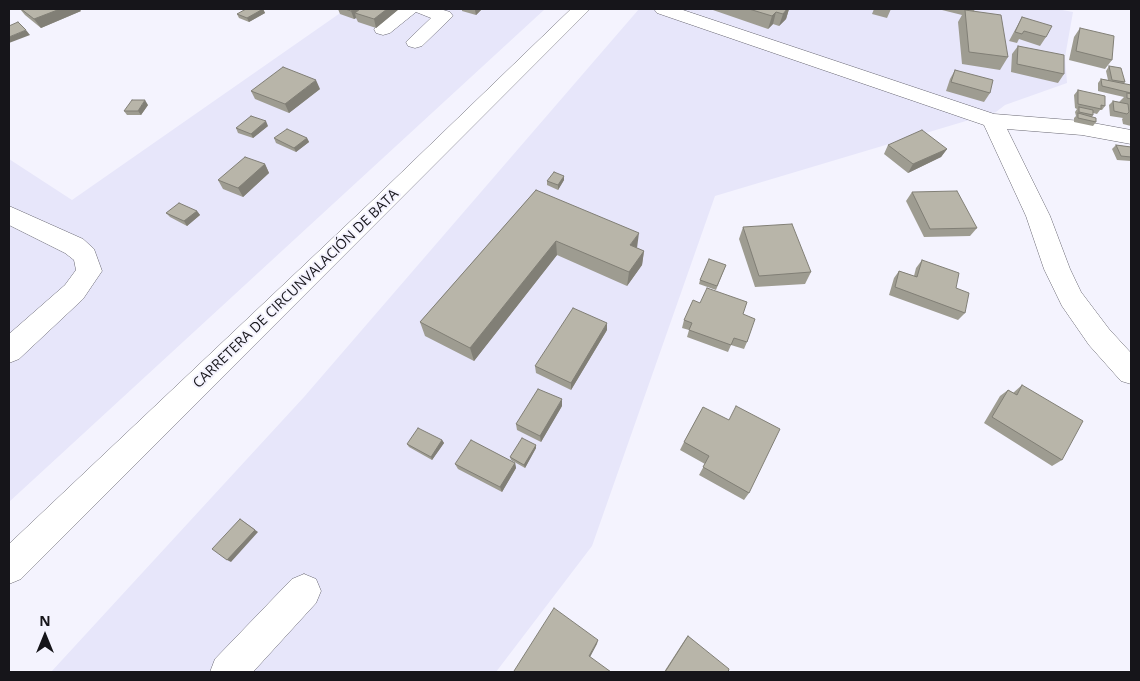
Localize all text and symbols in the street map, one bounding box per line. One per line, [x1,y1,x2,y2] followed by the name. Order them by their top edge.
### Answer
[190,186,402,392] street label: CARRETERA DE CIRCUNVALACIÓN DE BATA
[20,611,70,661] north arrow
[39,611,51,630] text: N

